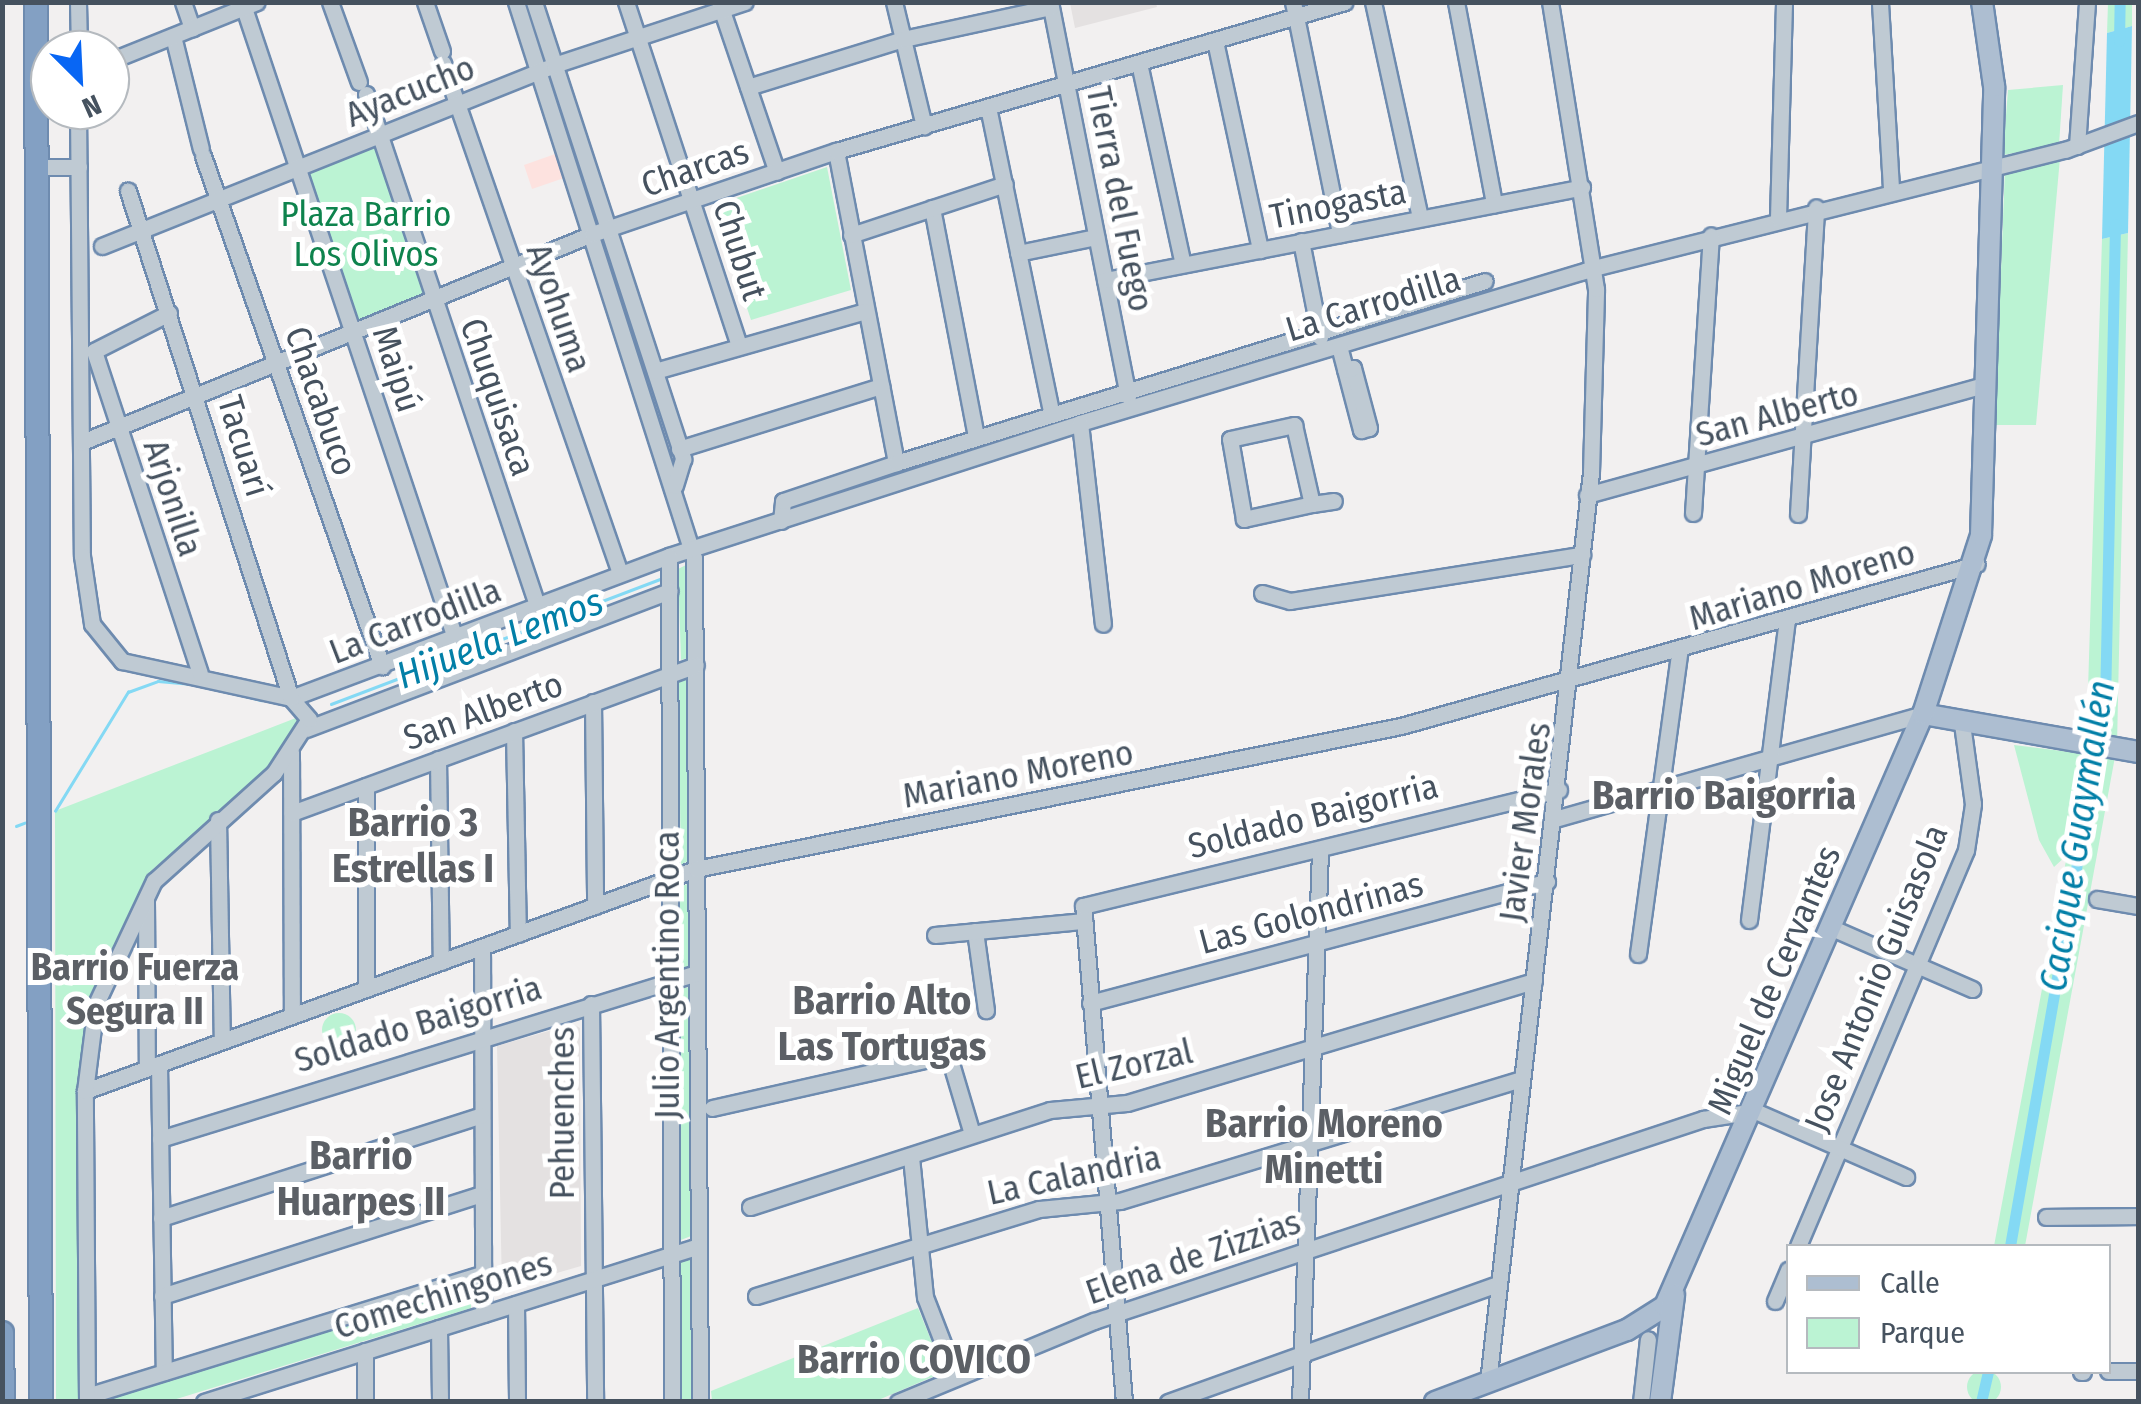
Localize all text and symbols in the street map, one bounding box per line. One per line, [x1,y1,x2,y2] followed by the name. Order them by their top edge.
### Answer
[30,30,130,130] north arrow
[339,46,481,136] street label: Ayacucho
[1078,83,1162,315] street label: Tierra del Fuego
[77,88,106,125] text: N
[636,130,754,206] street label: Charcas
[1266,170,1410,238] street label: Tinogasta
[281,193,451,275] park label: Plaza Barrio Los Olivos
[704,195,776,305] street label: Chubut
[517,238,601,378] street label: Ayohuma
[1281,258,1465,350] street label: La Carrodilla
[451,313,545,481] street label: Chuquisaca
[276,321,366,481] street label: Chacabuco
[363,321,431,417] street label: Maipú
[1691,372,1863,456] street label: San Alberto
[209,391,279,501] street label: Tacuarí
[134,434,212,562] street label: Arjonilla
[1684,531,1920,639] street label: Mariano Moreno
[323,569,507,673] street label: La Carrodilla
[391,579,609,699] water label: Hijuela Lemos
[398,663,568,759] street label: San Alberto
[2031,677,2125,995] water label: Cacique Guaymallén
[1490,720,1560,924] street label: Javier Morales
[899,731,1137,817] street label: Mariano Moreno
[1184,765,1442,867] street label: Soldado Baigorria
[1592,772,1856,820] district label: Barrio Baigorria
[332,799,494,893] district label: Barrio 3 Estrellas I
[1795,819,1957,1137] street label: Jose Antonio Guisasola
[646,831,688,1119] street label: Julio Argentino Roca
[1698,839,1850,1121] street label: Miguel de Cervantes
[1195,863,1427,963] street label: Las Golondrinas
[31,945,239,1034] district label: Barrio Fuerza Segura II
[289,967,547,1081] street label: Soldado Baigorria
[778,977,986,1071] district label: Barrio Alto Las Tortugas
[541,1027,583,1199] street label: Pehuenches
[1071,1030,1197,1098] street label: El Zorzal
[1205,1100,1443,1194] district label: Barrio Moreno Minetti
[277,1132,445,1226] district label: Barrio Huarpes II
[983,1136,1165,1214] street label: La Calandria
[1080,1201,1306,1313] street label: Elena de Zizzias
[329,1242,557,1348] street label: Comechingones
[1786,1244,2111,1374] legend
[1880,1265,1940,1301] text: Calle
[1880,1315,1965,1351] text: Parque
[797,1336,1031,1384] district label: Barrio COVICO

